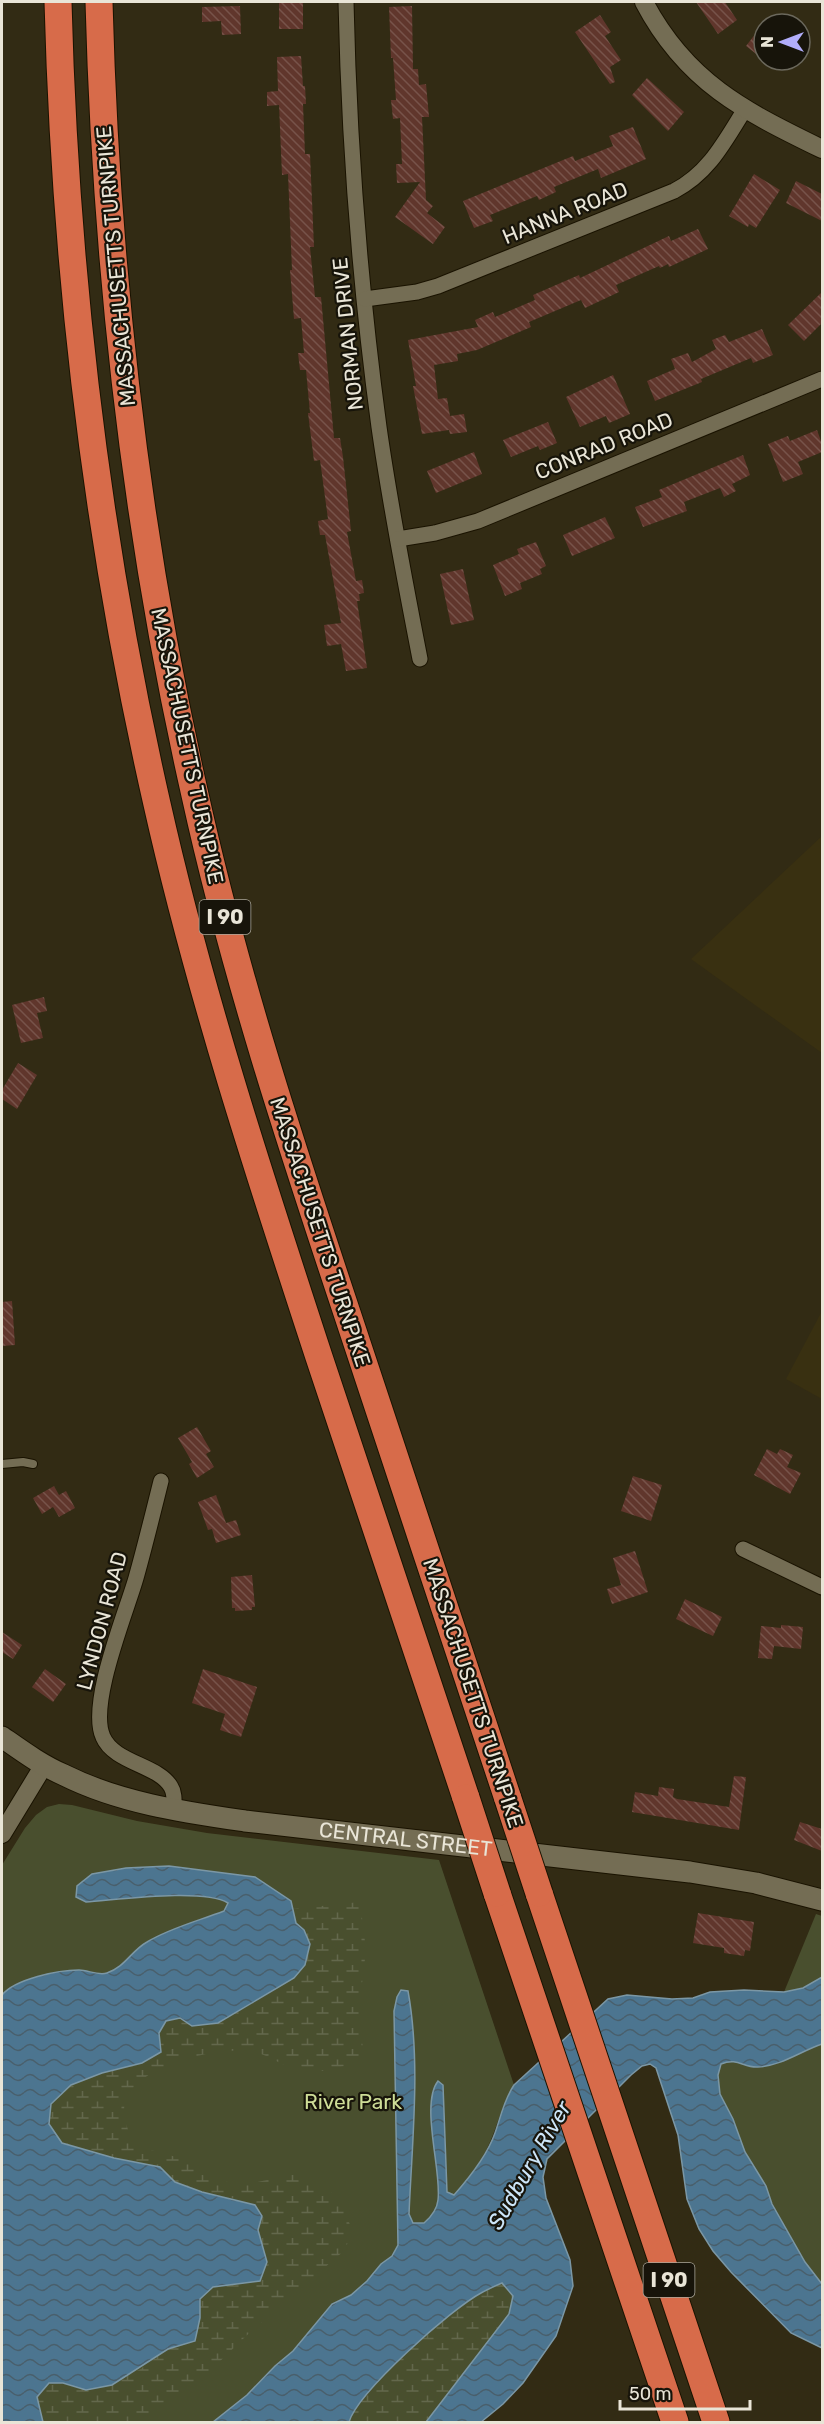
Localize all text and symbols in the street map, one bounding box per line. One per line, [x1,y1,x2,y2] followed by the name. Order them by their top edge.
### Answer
[752,12,812,72] north arrow
[758,36,777,48] text: N
[91,125,140,407] street label: MASSACHUSETTS TURNPIKE
[498,176,631,249] street label: HANNA ROAD
[327,256,368,412] street label: NORMAN DRIVE
[531,407,676,485] street label: CONRAD ROAD
[146,606,229,886] street label: MASSACHUSETTS TURNPIKE
[200,900,250,934] road number: I 90
[265,1094,376,1370] street label: MASSACHUSETTS TURNPIKE
[71,1549,132,1693] street label: LYNDON ROAD
[418,1555,529,1831] street label: MASSACHUSETTS TURNPIKE
[318,1817,494,1861] street label: CENTRAL STREET
[304,2089,402,2114] park label: River Park
[482,2095,578,2234] water label: Sudbury River
[644,2263,694,2297] road number: I 90
[620,2373,750,2411] scale bar
[629,2383,672,2405] text: 50 m

